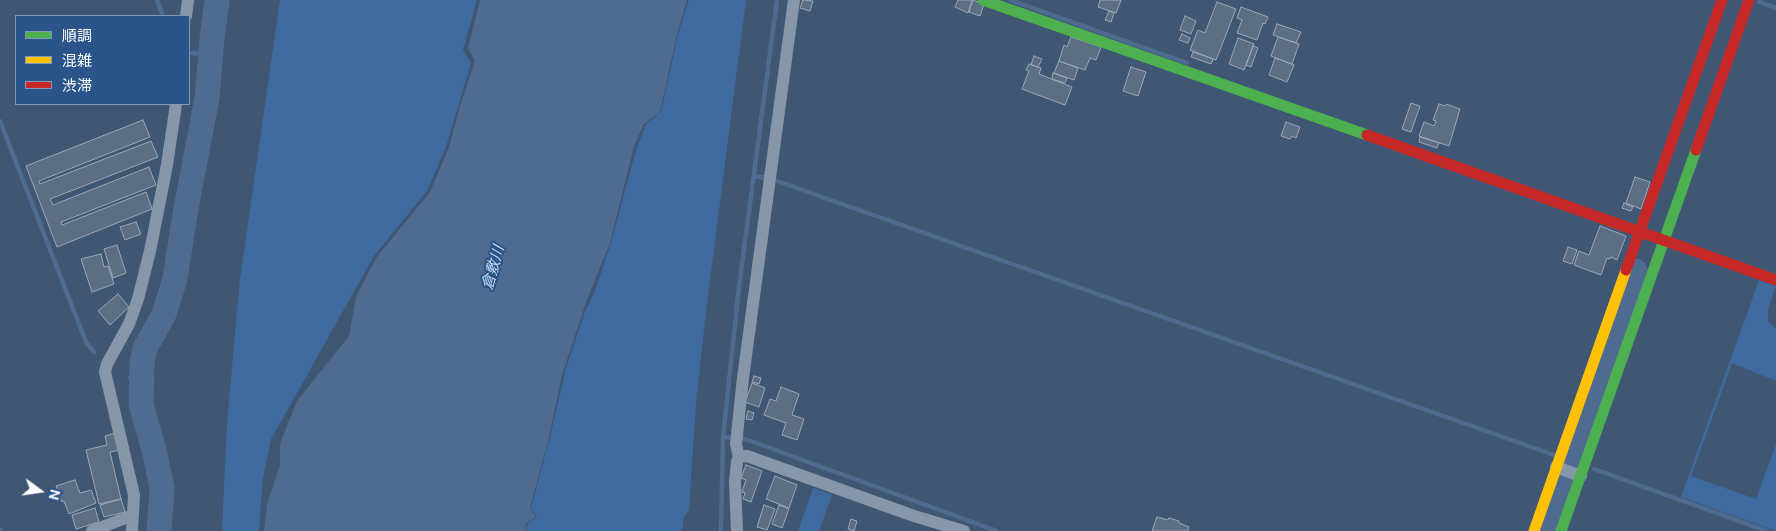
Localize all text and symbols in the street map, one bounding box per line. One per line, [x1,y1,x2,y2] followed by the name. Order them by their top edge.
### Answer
[15,15,190,105] legend
[62,26,92,46] text: 順調
[62,51,92,71] text: 混雑
[62,76,92,96] text: 渋滞
[479,244,509,292] water label: 倉敷川
[15,466,65,516] north arrow
[45,487,65,502] text: N

